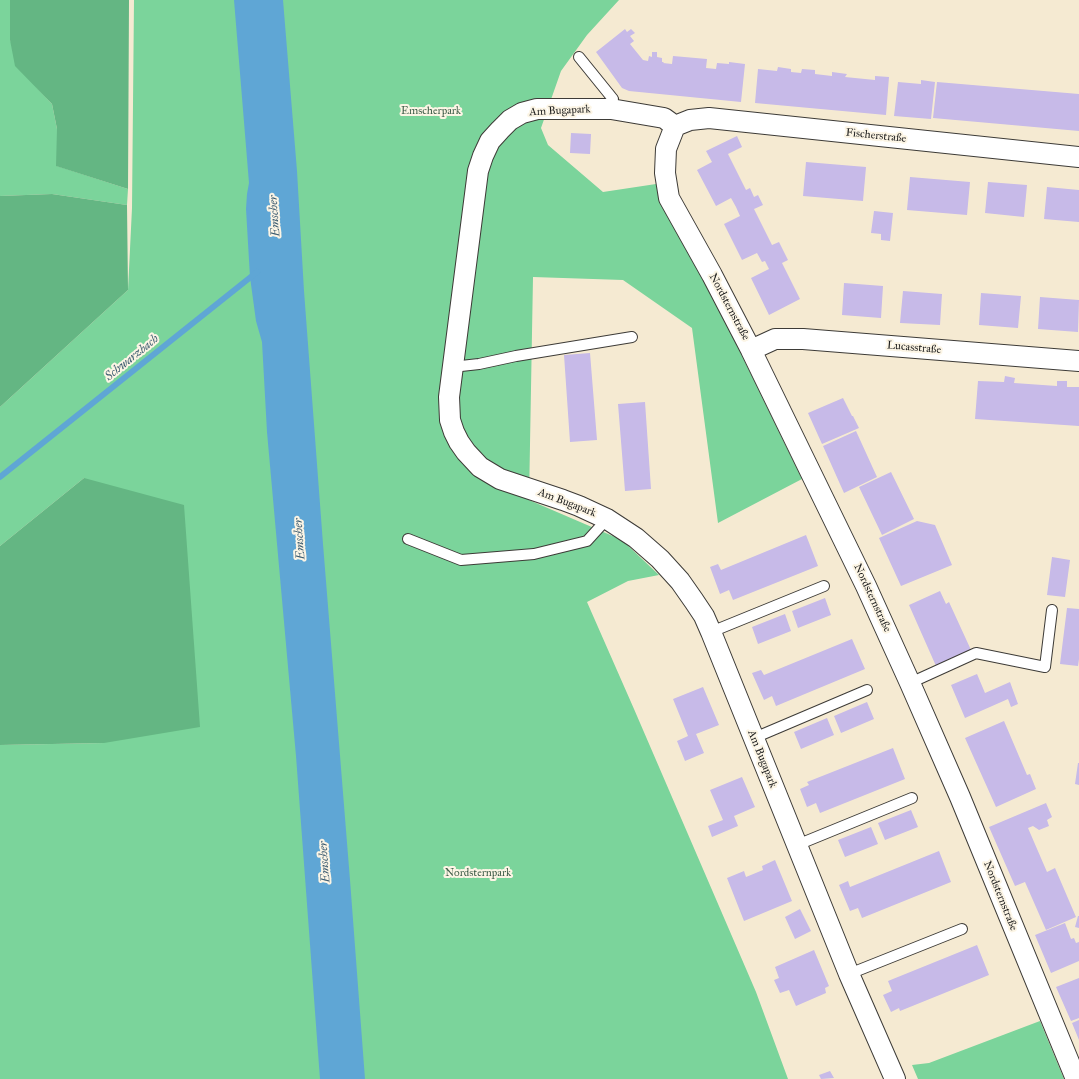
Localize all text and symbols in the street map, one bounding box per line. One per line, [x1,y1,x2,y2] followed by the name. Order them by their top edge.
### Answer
[529,103,591,119] street label: Am Bugapark
[401,104,461,118] park label: Emscherpark
[845,126,907,146] street label: Fischerstraße
[266,195,284,237] water label: Emscher
[706,271,752,343] street label: Nordsternstraße
[102,332,162,384] water label: Schwarzbach
[886,339,942,357] street label: Lucasstraße
[536,486,598,520] street label: Am Bugapark
[291,518,309,560] water label: Emscher
[850,562,894,634] street label: Nordsternstraße
[744,728,780,790] street label: Am Bugapark
[316,841,334,883] water label: Emscher
[980,859,1020,933] street label: Nordsternstraße
[445,866,511,880] park label: Nordsternpark

